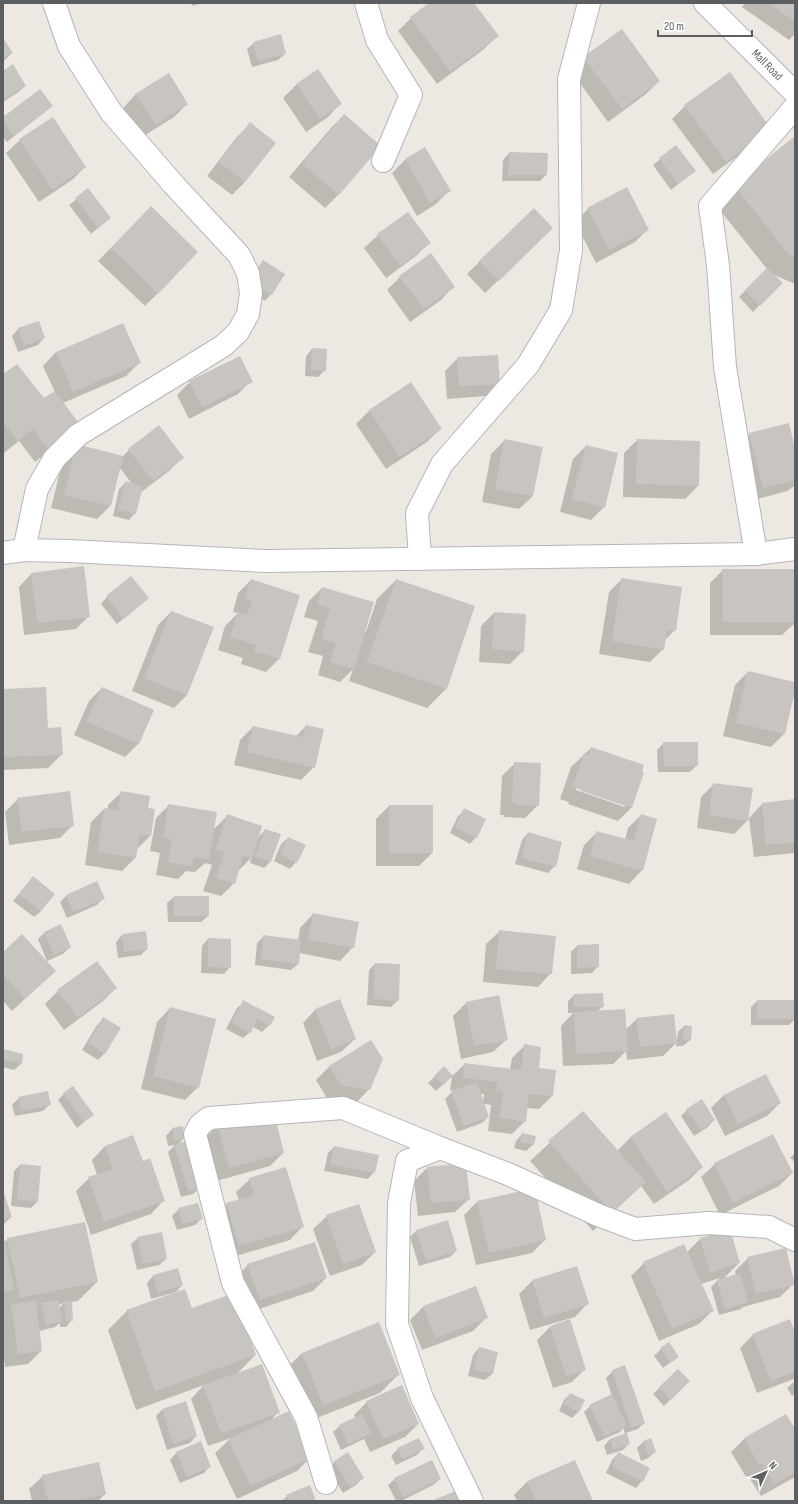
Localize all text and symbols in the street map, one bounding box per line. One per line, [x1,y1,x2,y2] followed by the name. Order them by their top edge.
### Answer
[658,12,752,38] scale bar
[664,19,684,34] text: 20 m
[748,46,786,84] street label: Mall Road
[746,1452,786,1492] north arrow
[766,1459,780,1472] text: N

